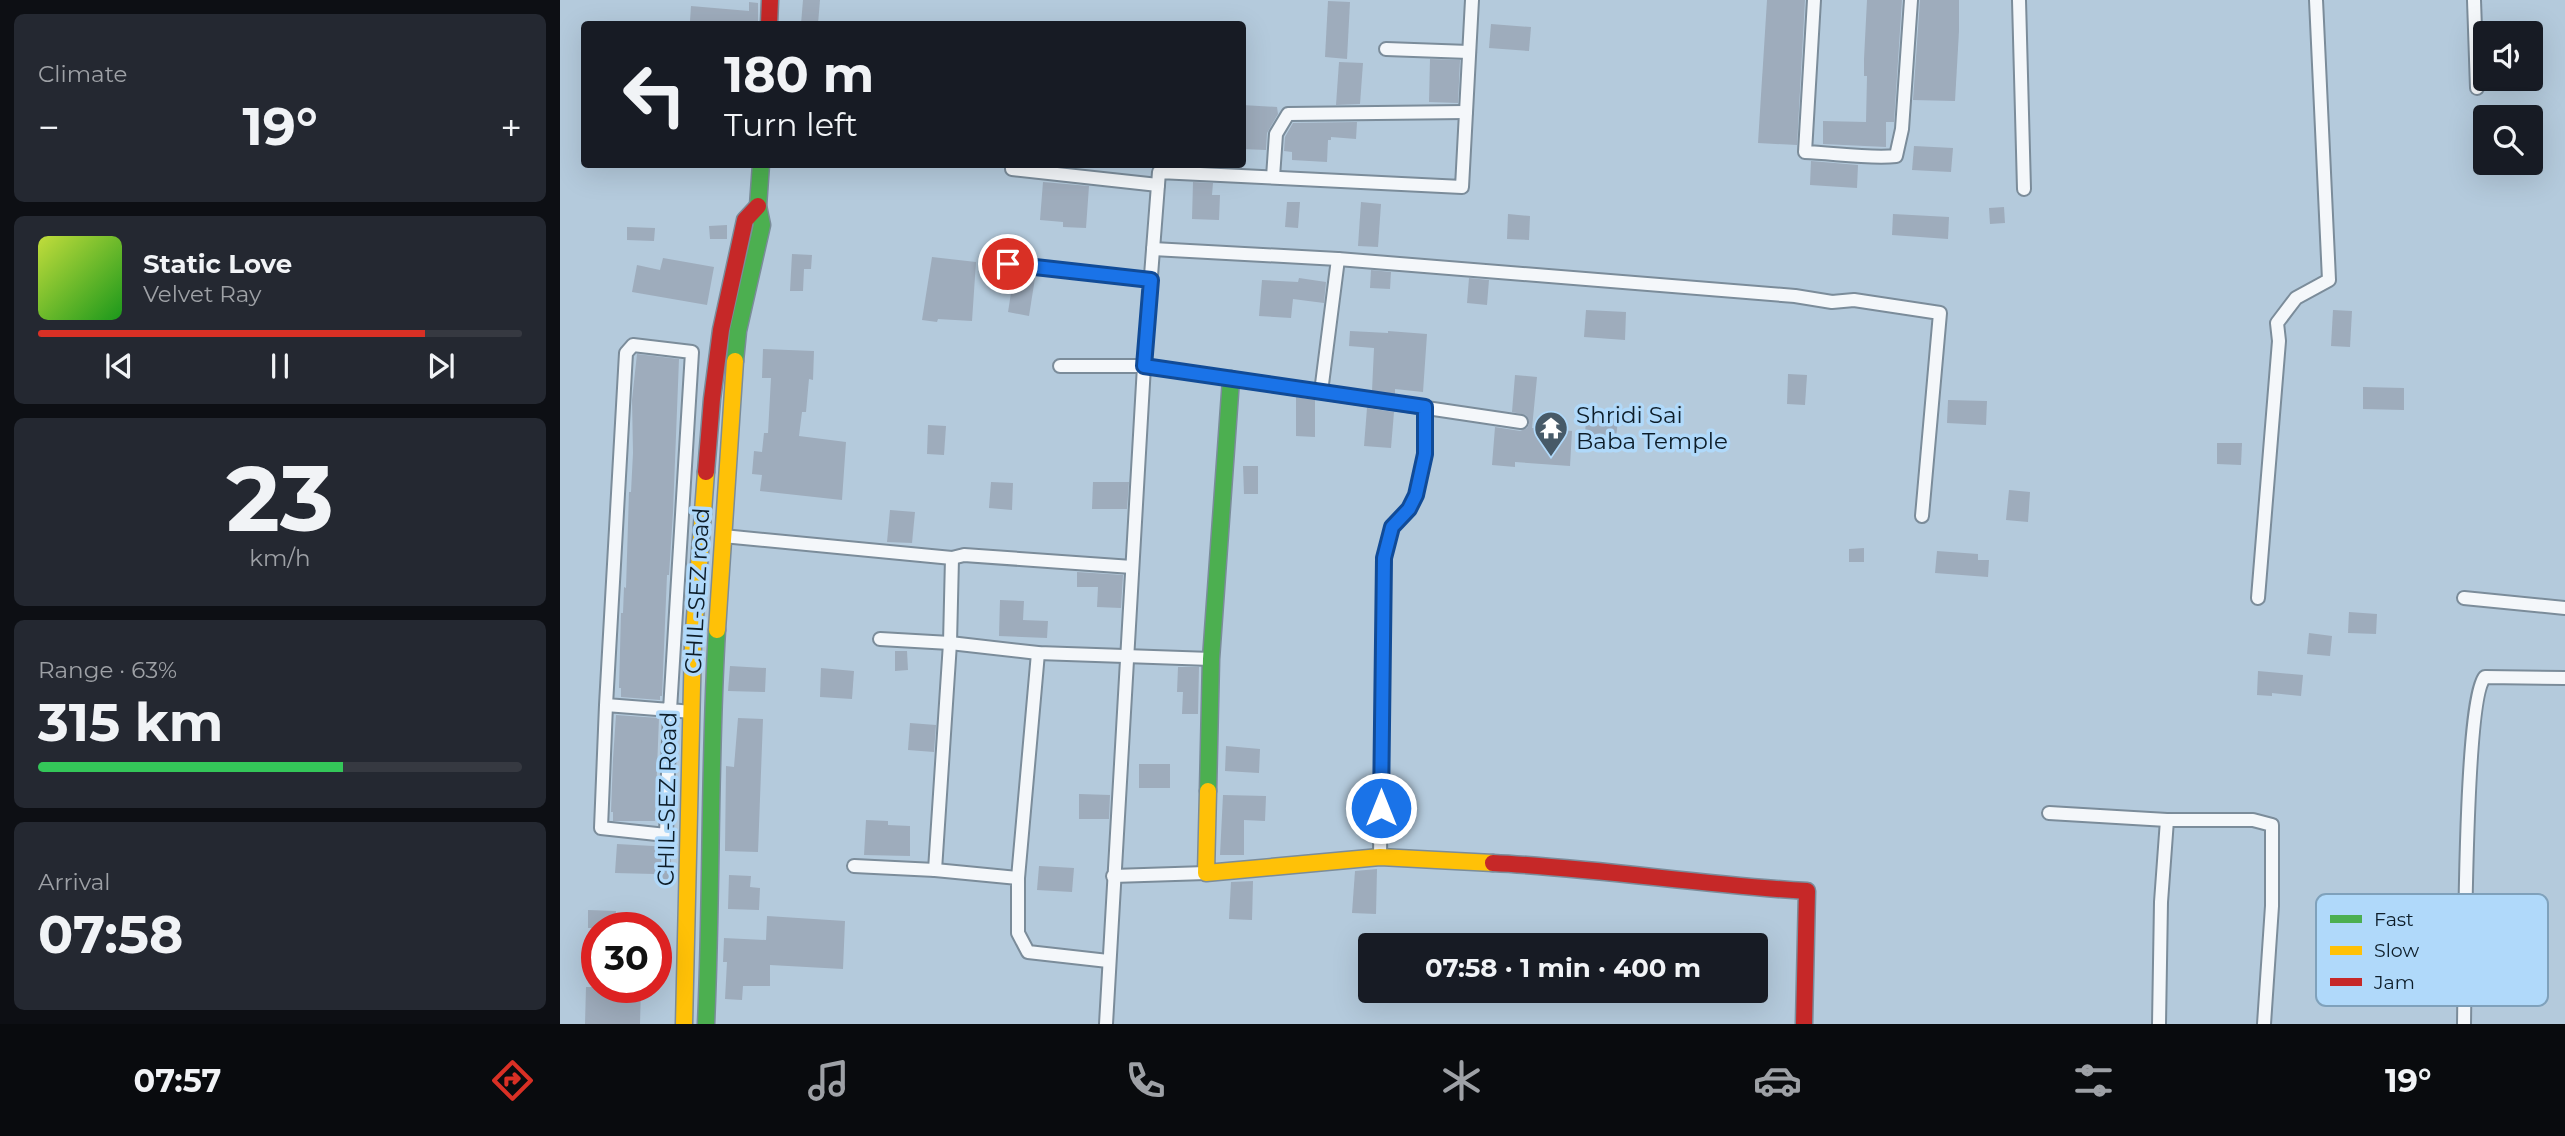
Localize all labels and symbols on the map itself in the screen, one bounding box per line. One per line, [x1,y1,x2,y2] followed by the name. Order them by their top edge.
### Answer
[978,234,1038,294] pin
[1576,401,1728,455] place label: Shridi Sai Baba Temple
[1532,409,1570,458] temple icon: Shridi Sai Baba Temple
[679,507,715,675] street label: CHIL-SEZ road
[651,712,683,886] street label: CHIL-SEZ Road
[1344,771,1418,845] position arrow
[2316,894,2548,1006] legend
[2374,908,2414,931] text: Fast
[581,912,672,1003] speed limit sign: 30
[2374,939,2419,962] text: Slow
[2373,971,2415,994] text: Jam

